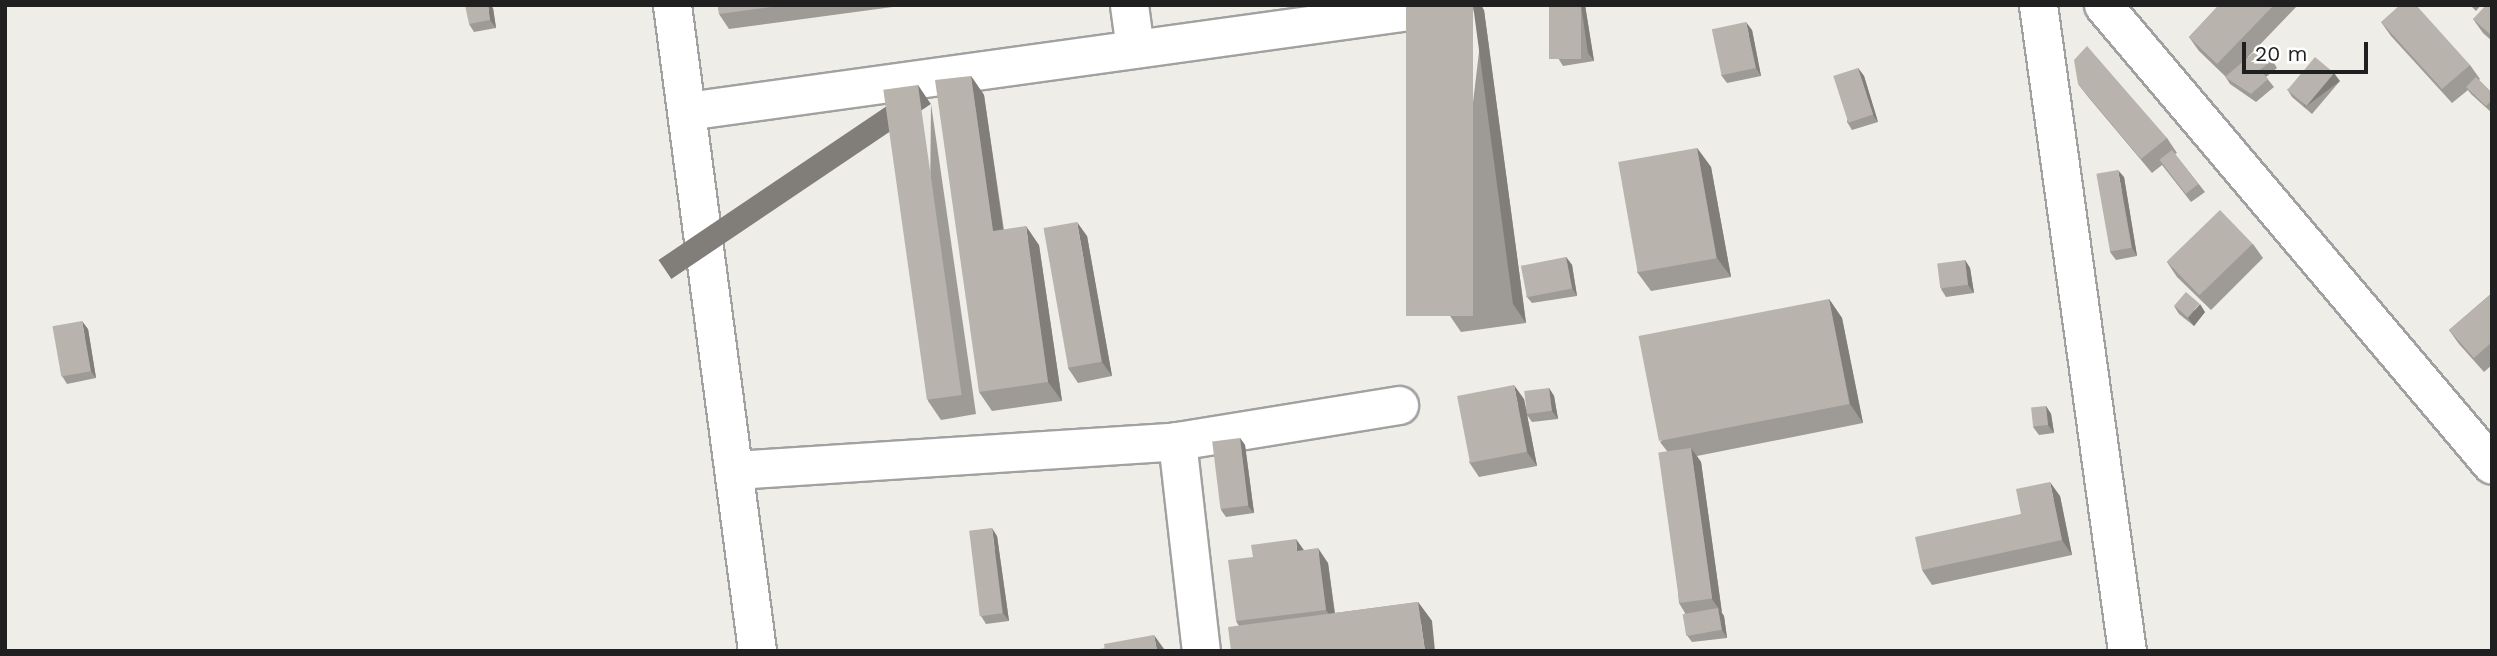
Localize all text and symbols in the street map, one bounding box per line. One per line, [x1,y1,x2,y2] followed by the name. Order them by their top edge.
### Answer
[2245,28,2371,72] scale bar
[2255,41,2307,66] text: 20 m

